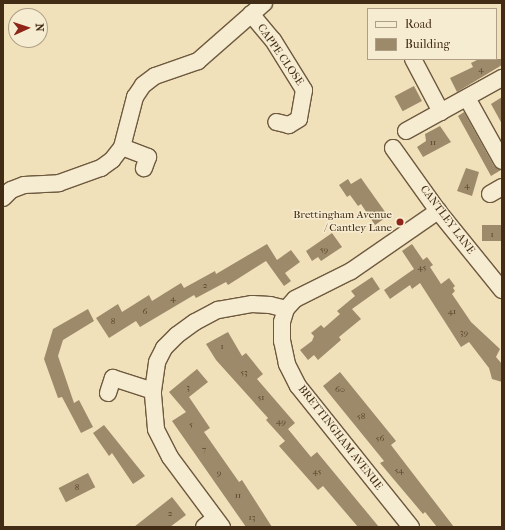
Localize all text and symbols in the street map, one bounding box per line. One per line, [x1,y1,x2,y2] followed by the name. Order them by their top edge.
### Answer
[8,8,48,48] north arrow
[367,8,497,60] legend
[405,17,432,31] text: Road
[254,22,306,88] street label: CAPPE CLOSE
[33,23,46,32] text: N
[405,37,450,51] text: Building
[478,64,484,74] house number: 4
[430,137,436,147] house number: 11
[464,180,470,190] house number: 4
[417,183,477,257] street label: CANTLEY LANE
[293,209,392,235] place label: Brettingham Avenue / Cantley Lane
[395,217,405,227] marker: Brettingham Avenue / Cantley Lane
[490,229,494,239] house number: 1
[320,244,328,254] house number: 59
[418,262,426,272] house number: 45
[203,280,207,290] house number: 2
[170,293,176,303] house number: 4
[143,306,147,316] house number: 6
[448,306,456,316] house number: 41
[111,316,115,326] house number: 8
[460,327,468,337] house number: 39
[220,341,224,351] house number: 1
[240,367,248,377] house number: 53
[186,382,190,392] house number: 3
[295,383,385,493] street label: BRETTINGHAM AVENUE
[335,384,345,394] house number: 60
[257,392,265,402] house number: 51
[357,411,365,421] house number: 58
[276,416,286,426] house number: 49
[189,419,193,429] house number: 5
[376,433,384,443] house number: 56
[202,444,206,454] house number: 7
[394,465,404,475] house number: 54
[313,466,321,476] house number: 45
[217,467,221,477] house number: 9
[75,482,79,492] house number: 8
[235,490,241,500] house number: 11
[168,508,172,518] house number: 2
[249,512,255,522] house number: 13

